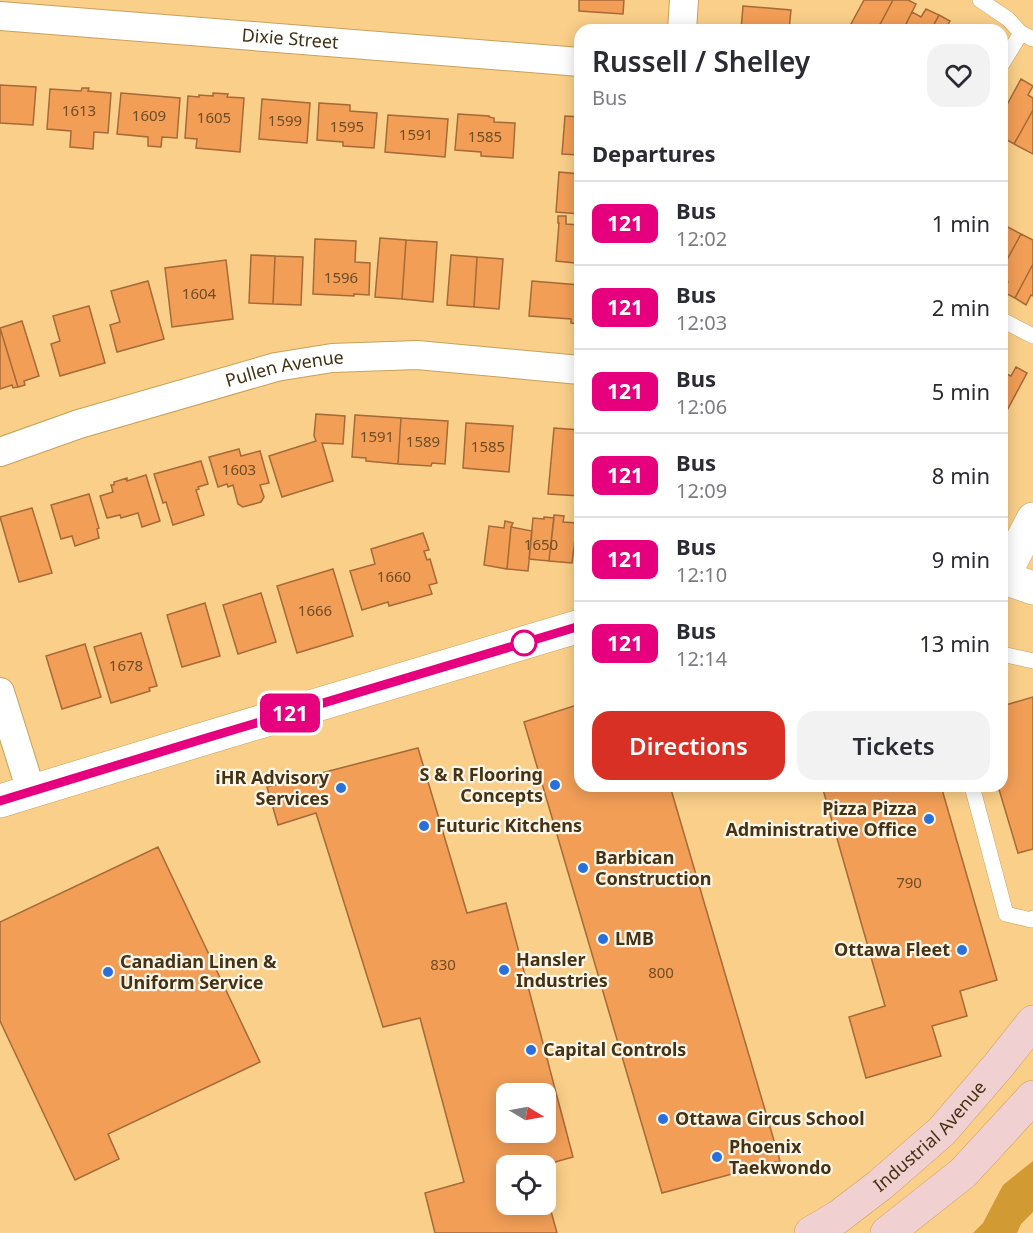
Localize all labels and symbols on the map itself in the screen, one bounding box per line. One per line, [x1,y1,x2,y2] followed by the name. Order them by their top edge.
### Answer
[241,22,340,54] street label: Dixie Street
[62,100,96,120] house number: 1613
[132,105,166,125] house number: 1609
[197,107,231,127] house number: 1605
[268,110,302,130] house number: 1599
[330,116,364,136] house number: 1595
[399,124,433,144] house number: 1591
[468,126,502,146] house number: 1585
[324,267,358,287] house number: 1596
[182,283,217,303] house number: 1604
[222,345,344,392] street label: Pullen Avenue
[360,426,394,446] house number: 1591
[406,431,440,451] house number: 1589
[471,436,505,456] house number: 1585
[222,459,256,479] house number: 1603
[524,534,558,554] house number: 1650
[377,566,411,586] house number: 1660
[298,600,332,620] house number: 1666
[511,630,537,656] unlabelled marker
[109,655,143,675] house number: 1678
[256,694,324,732] line badge: 121
[419,762,543,807] place label: S & R Flooring Concepts
[215,765,330,810] place label: iHR Advisory Services
[548,778,562,792] marker: S & R Flooring Concepts
[334,781,348,795] marker: iHR Advisory Services
[725,796,917,841] place label: Pizza Pizza Administrative Office
[922,812,936,826] marker: Pizza Pizza Administrative Office
[436,813,582,837] place label: Futuric Kitchens
[417,819,431,833] marker: Futuric Kitchens
[595,845,712,890] place label: Barbican Construction
[576,861,590,875] marker: Barbican Construction
[896,872,922,892] house number: 790
[615,926,654,950] place label: LMB
[596,932,610,946] marker: LMB
[834,937,950,961] place label: Ottawa Fleet
[955,943,969,957] marker: Ottawa Fleet
[516,947,608,992] place label: Hansler Industries
[120,949,277,994] place label: Canadian Linen & Uniform Service
[430,954,456,974] house number: 830
[648,962,674,982] house number: 800
[497,963,511,977] marker: Hansler Industries
[101,965,115,979] marker: Canadian Linen & Uniform Service
[543,1037,686,1061] place label: Capital Controls
[524,1043,538,1057] marker: Capital Controls
[868,1075,991,1197] street label: Industrial Avenue
[496,1083,556,1143] north arrow
[675,1106,865,1130] place label: Ottawa Circus School
[656,1112,670,1126] marker: Ottawa Circus School
[729,1134,832,1179] place label: Phoenix Taekwondo
[710,1150,724,1164] marker: Phoenix Taekwondo

